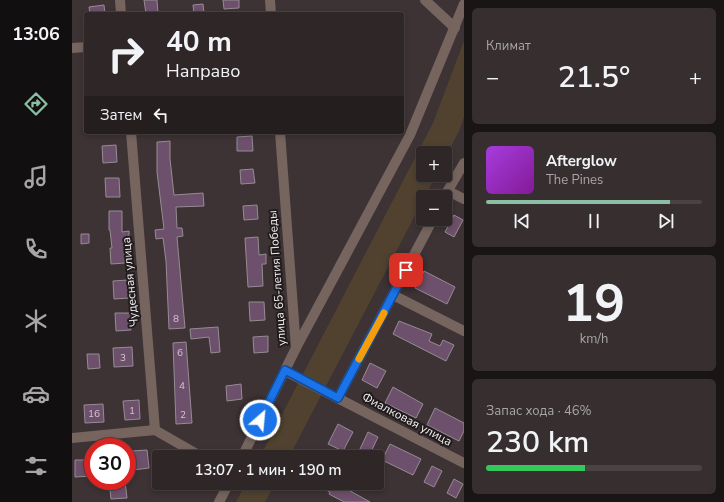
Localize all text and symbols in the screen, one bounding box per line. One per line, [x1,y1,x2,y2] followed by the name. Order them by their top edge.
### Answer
[12,22,60,46] text: 13:06
[166,23,232,61] text: 40 m
[100,28,152,80] icon: right
[486,37,531,55] text: Климат
[558,57,630,98] text: 21.5°
[166,59,240,83] text: Направо
[486,63,499,93] text: −
[689,63,702,93] text: +
[22,90,50,118] icon: directions
[150,104,172,126] icon: left
[100,105,142,125] text: Затем
[416,146,452,226] map controls
[416,146,452,182] button: +
[546,151,617,171] text: Afterglow
[22,163,50,191] icon: music
[546,171,603,189] text: The Pines
[416,190,452,226] button: −
[264,210,290,346] street label: улица 65-летия Победы
[511,210,533,232] icon: previous
[583,210,605,232] icon: pause
[655,210,677,232] icon: next
[22,235,50,263] icon: phone
[118,236,142,328] street label: Чудесная улица
[389,253,423,287] pin
[395,259,417,281] icon: arrive
[563,268,625,339] text: 19
[22,307,50,335] icon: climate
[173,312,179,326] house number: 8
[580,330,608,348] text: km/h
[177,346,183,360] house number: 6
[120,351,126,365] house number: 3
[179,379,185,393] house number: 4
[22,380,50,408] icon: car
[359,389,455,449] street label: Фиалковая улица
[239,399,281,441] position arrow
[486,402,592,420] text: Запас хода · 46%
[129,404,135,418] house number: 1
[88,407,100,421] house number: 16
[180,408,186,422] house number: 2
[486,422,589,463] text: 230 km
[84,438,136,490] speed limit sign: 30
[22,452,50,480] icon: filters
[194,460,342,480] text: 13:07 · 1 мин · 190 m

